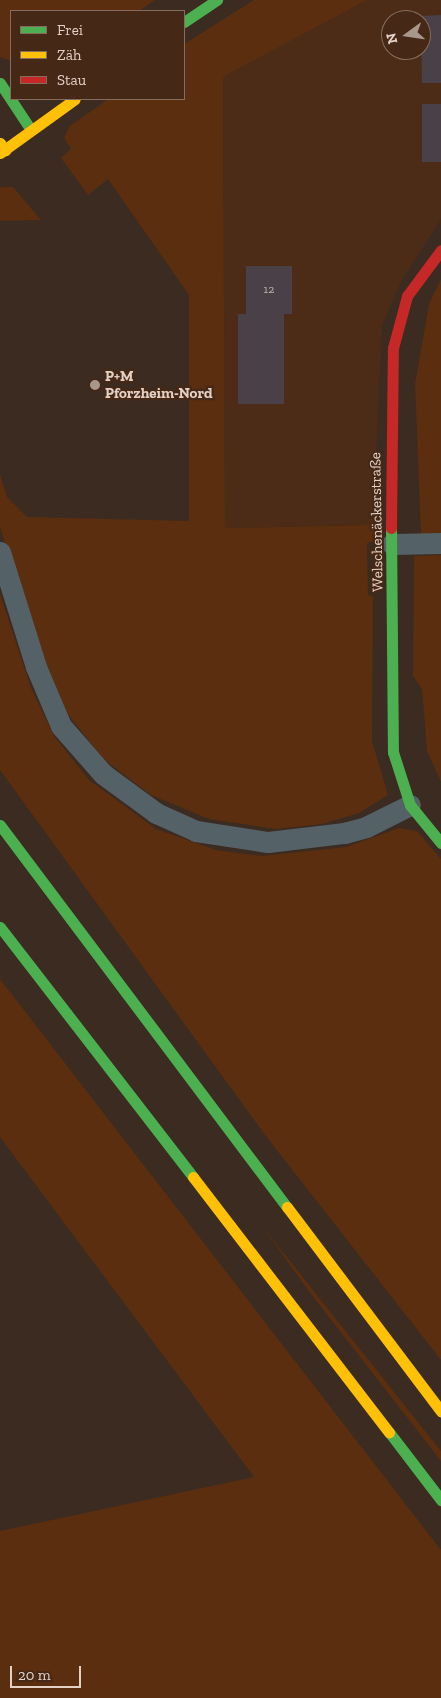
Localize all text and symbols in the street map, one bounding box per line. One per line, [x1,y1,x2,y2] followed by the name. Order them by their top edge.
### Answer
[10,10,185,100] legend
[381,10,431,60] north arrow
[57,21,83,39] text: Frei
[382,31,401,46] text: N
[57,46,81,64] text: Zäh
[57,71,86,89] text: Stau
[264,283,274,297] house number: 12
[105,367,213,402] place label: P+M Pforzheim-Nord
[89,379,101,391] marker: P+M Pforzheim-Nord
[367,452,387,592] street label: Welschenäckerstraße
[12,1656,84,1688] scale bar
[18,1666,51,1684] text: 20 m

